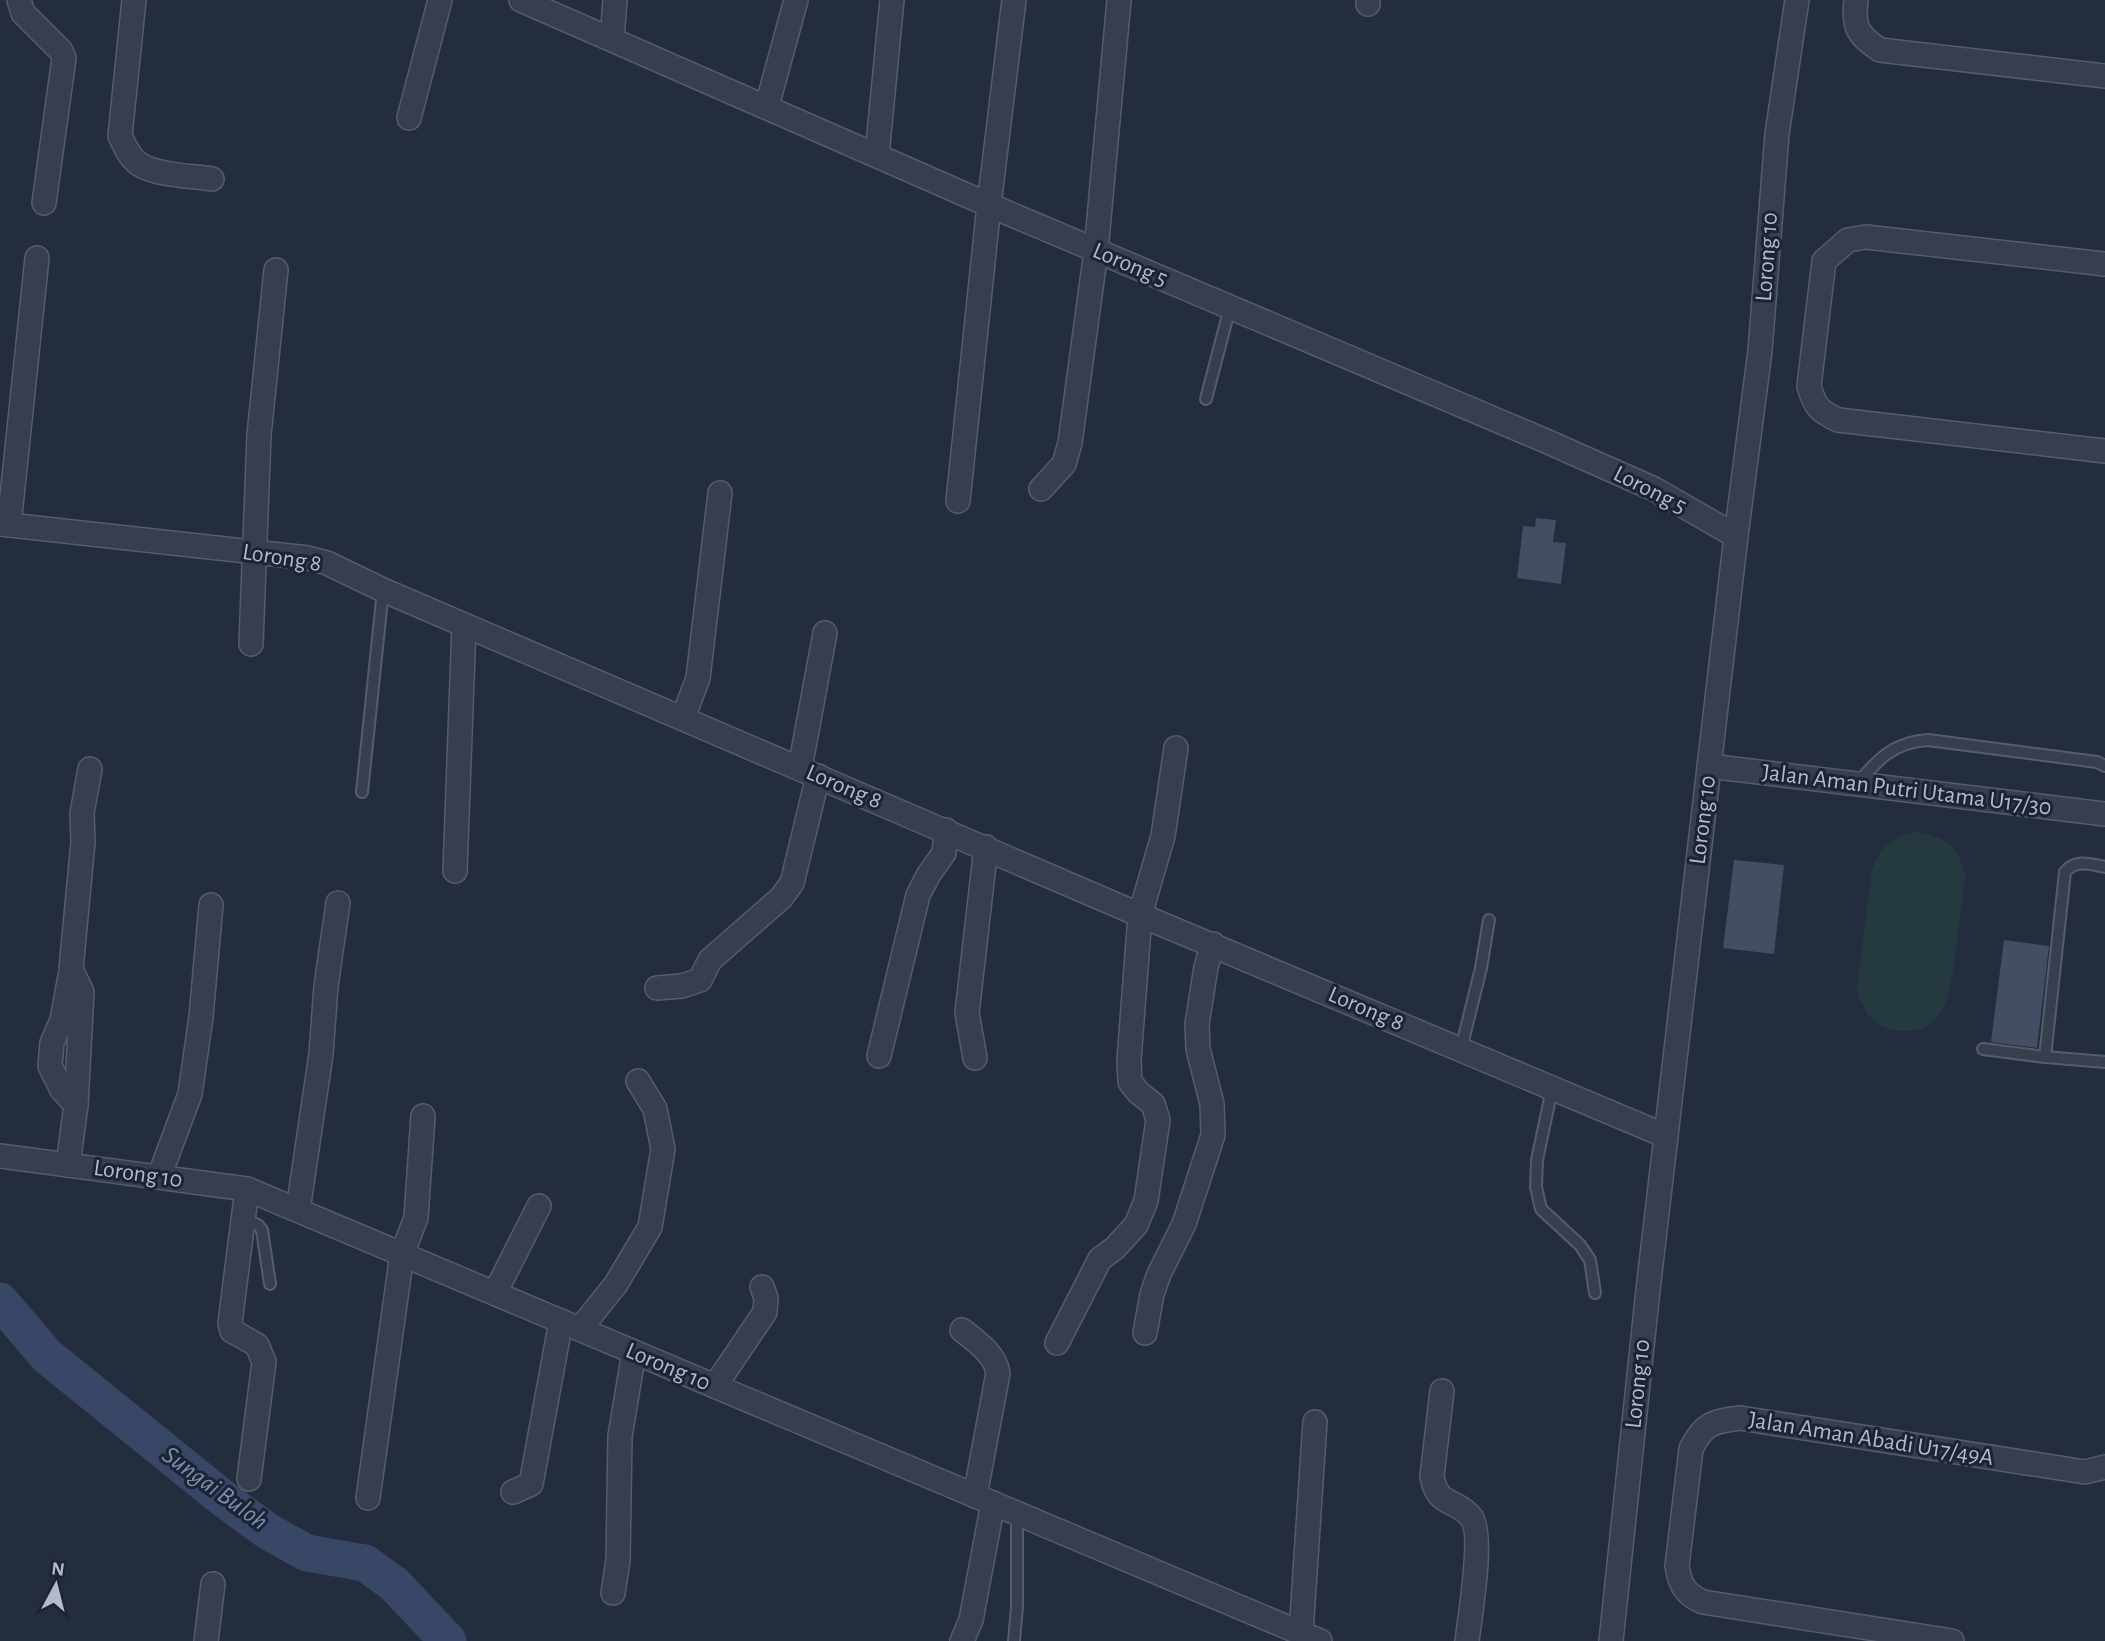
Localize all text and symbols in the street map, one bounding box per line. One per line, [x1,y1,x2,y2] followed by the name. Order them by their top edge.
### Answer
[1752,212,1782,302] street label: Lorong 10
[1089,239,1171,291] street label: Lorong 5
[1610,461,1690,519] street label: Lorong 5
[241,540,323,576] street label: Lorong 8
[803,760,885,814] street label: Lorong 8
[1761,760,2053,820] street label: Jalan Aman Putri Utama U17/30
[1686,774,1720,866] street label: Lorong 10
[1325,982,1407,1036] street label: Lorong 8
[92,1156,184,1192] street label: Lorong 10
[622,1338,714,1396] street label: Lorong 10
[1621,1338,1655,1430] street label: Lorong 10
[1747,1408,1995,1470] street label: Jalan Aman Abadi U17/49A
[157,1441,273,1535] water label: Sungai Buloh
[21,1550,91,1620] north arrow
[50,1559,66,1580] text: N

